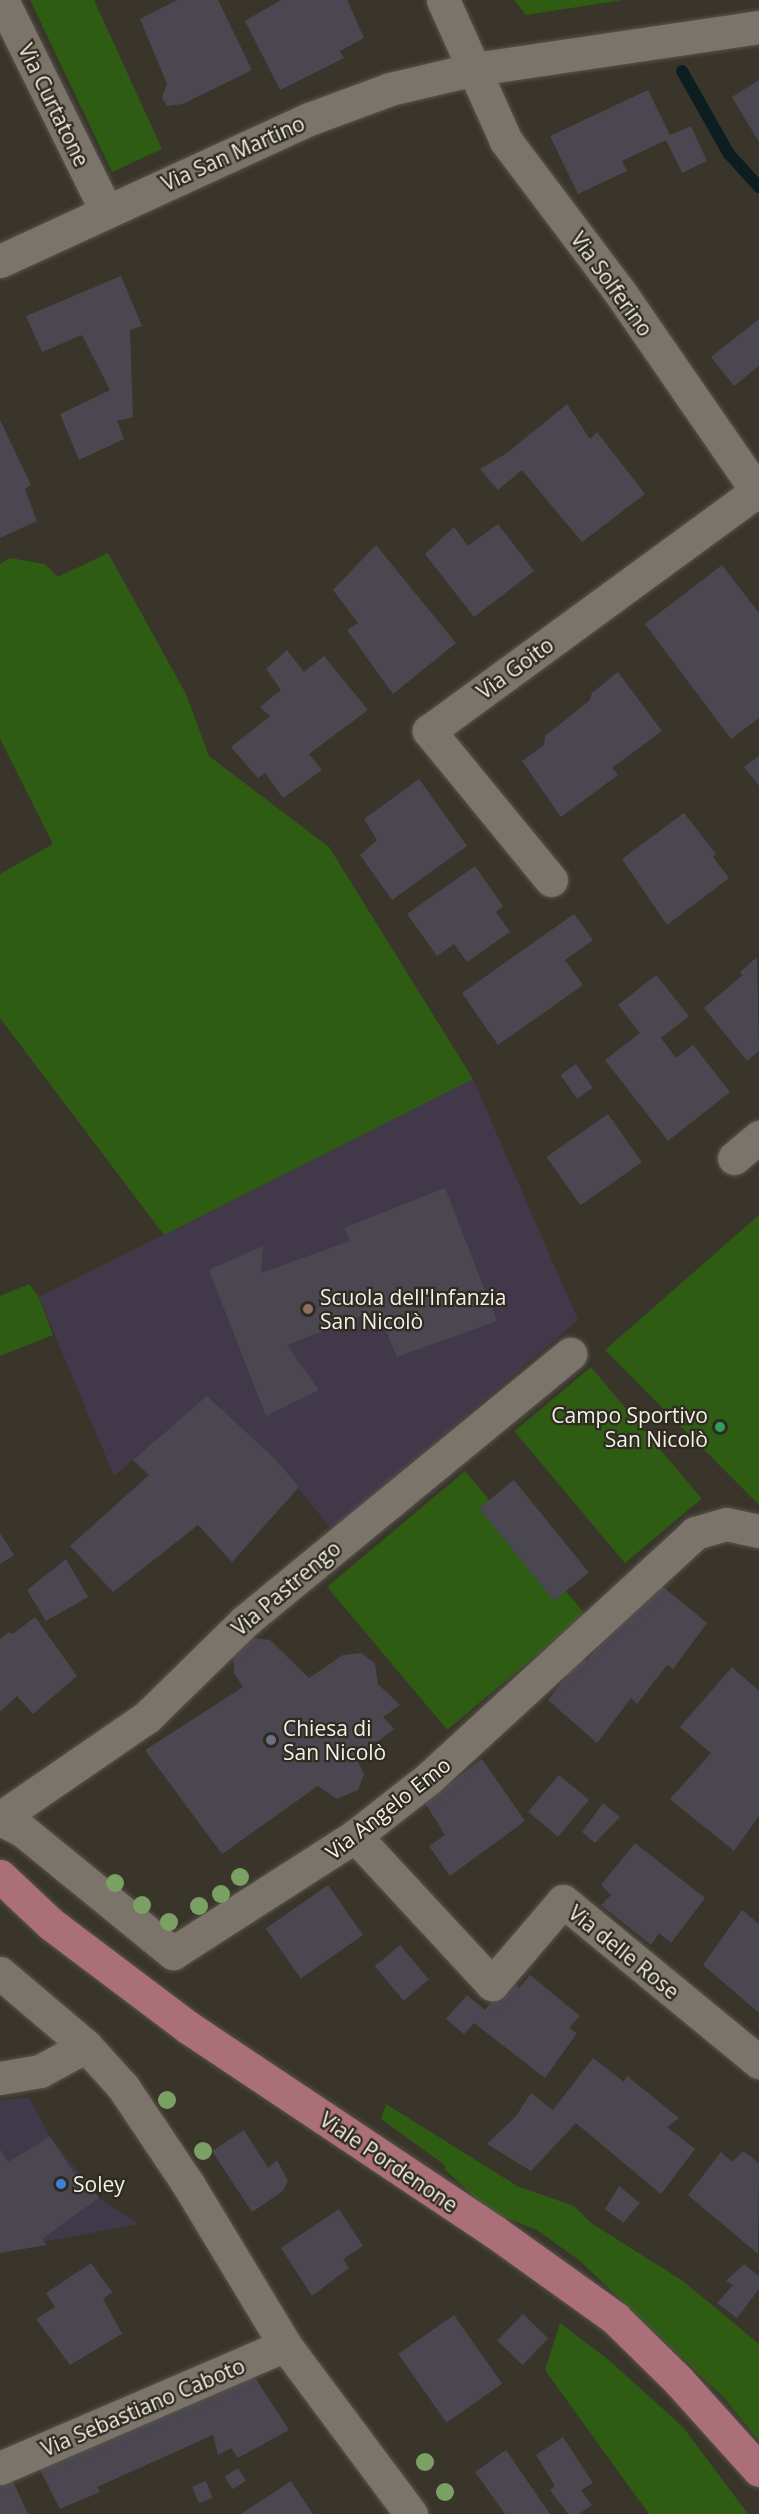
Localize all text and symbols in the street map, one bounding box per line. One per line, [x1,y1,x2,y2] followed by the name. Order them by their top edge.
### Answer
[13,39,95,171] street label: Via Curtatone
[158,110,308,196] street label: Via San Martino
[566,227,658,341] street label: Via Solferino
[472,632,558,704] street label: Via Goito
[320,1284,507,1334] place label: Scuola dell'Infanzia San Nicolò
[301,1302,315,1316] marker: Scuola dell'Infanzia San Nicolò
[551,1402,708,1452] place label: Campo Sportivo San Nicolò
[713,1420,727,1434] marker: Campo Sportivo San Nicolò
[227,1535,345,1641] street label: Via Pastrengo
[283,1715,386,1765] place label: Chiesa di San Nicolò
[264,1733,278,1747] marker: Chiesa di San Nicolò
[321,1751,455,1865] street label: Via Angelo Emo
[564,1900,684,2004] street label: Via delle Rose
[315,2107,463,2217] street label: Viale Pordenone
[73,2171,125,2197] place label: Soley
[54,2177,68,2191] marker: Soley
[37,2353,249,2461] street label: Via Sebastiano Caboto

